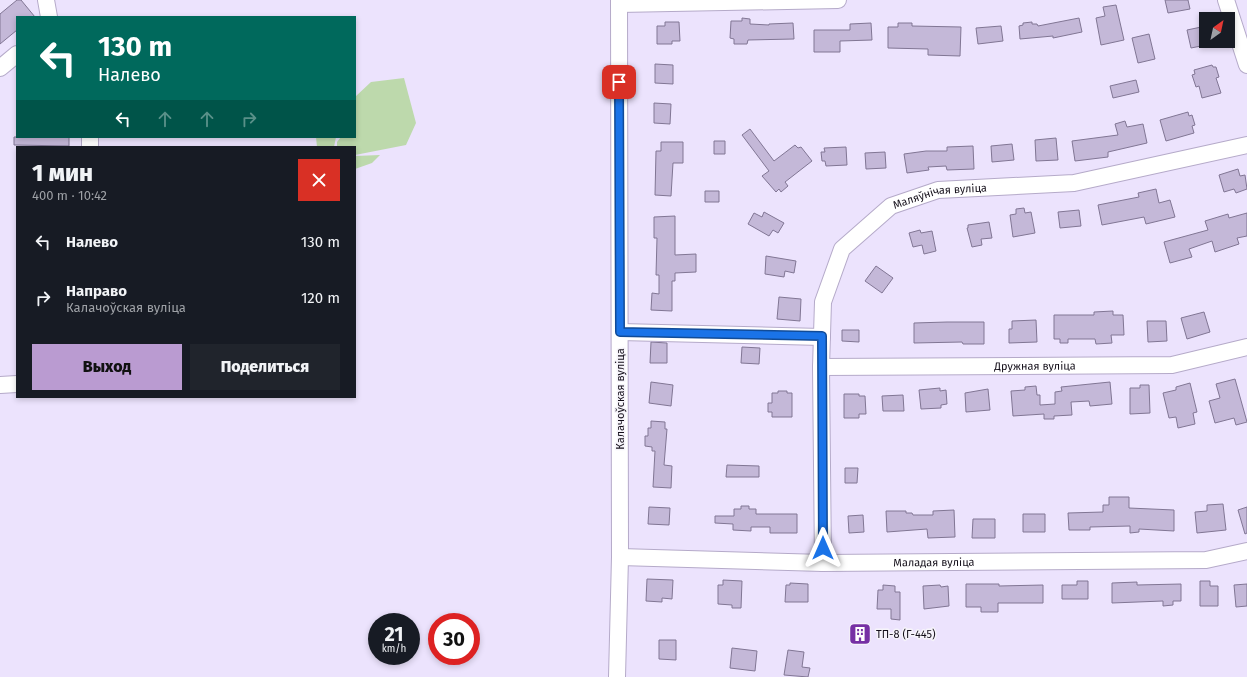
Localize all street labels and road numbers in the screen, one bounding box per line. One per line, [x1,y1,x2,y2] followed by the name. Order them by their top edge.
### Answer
[891,181,987,212] street label: Маляўнічая вуліца
[614,348,627,450] street label: Калачоўская вуліца
[993,360,1076,373] street label: Дружная вуліца
[893,556,975,569] street label: Маладая вуліца

